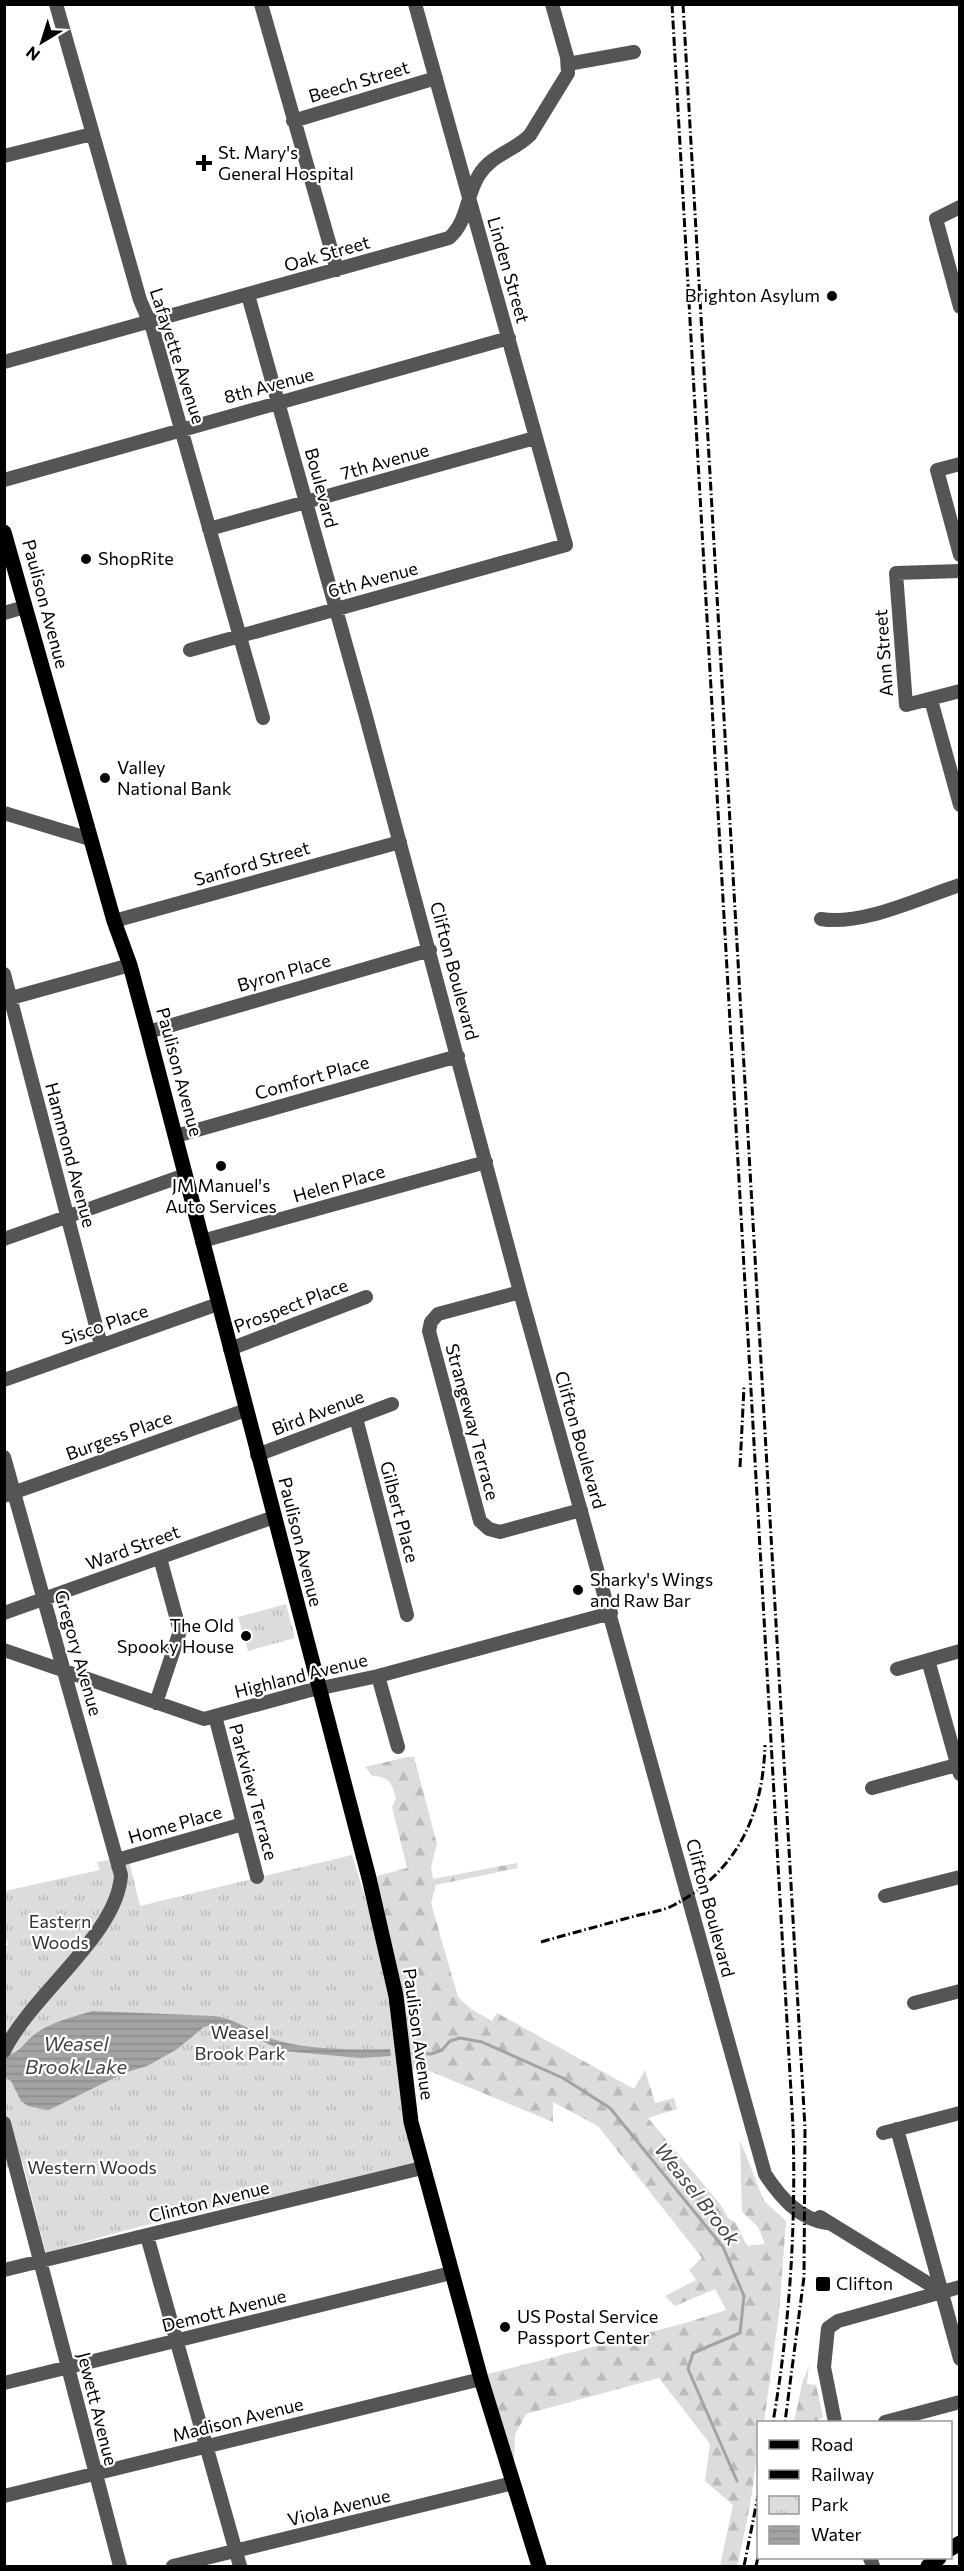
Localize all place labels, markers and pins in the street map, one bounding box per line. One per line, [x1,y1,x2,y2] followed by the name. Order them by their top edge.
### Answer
[218,141,354,184] place label: St. Mary's General Hospital
[195,154,213,172] marker: St. Mary's General Hospital
[685,284,820,306] place label: Brighton Asylum
[825,289,839,303] marker: Brighton Asylum
[98,547,174,569] place label: ShopRite
[79,552,93,566] marker: ShopRite
[117,756,232,799] place label: Valley National Bank
[98,771,112,785] marker: Valley National Bank
[214,1159,228,1173] marker: JM Manuel's Auto Services
[165,1174,277,1217] place label: JM Manuel's Auto Services
[590,1568,713,1611] place label: Sharky's Wings and Raw Bar
[571,1583,585,1597] marker: Sharky's Wings and Raw Bar
[117,1614,234,1657] place label: The Old Spooky House
[239,1629,253,1643] marker: The Old Spooky House
[836,2272,893,2294] place label: Clifton
[814,2275,832,2293] marker: Clifton
[517,2305,658,2348] place label: US Postal Service Passport Center
[498,2320,512,2334] marker: US Postal Service Passport Center

